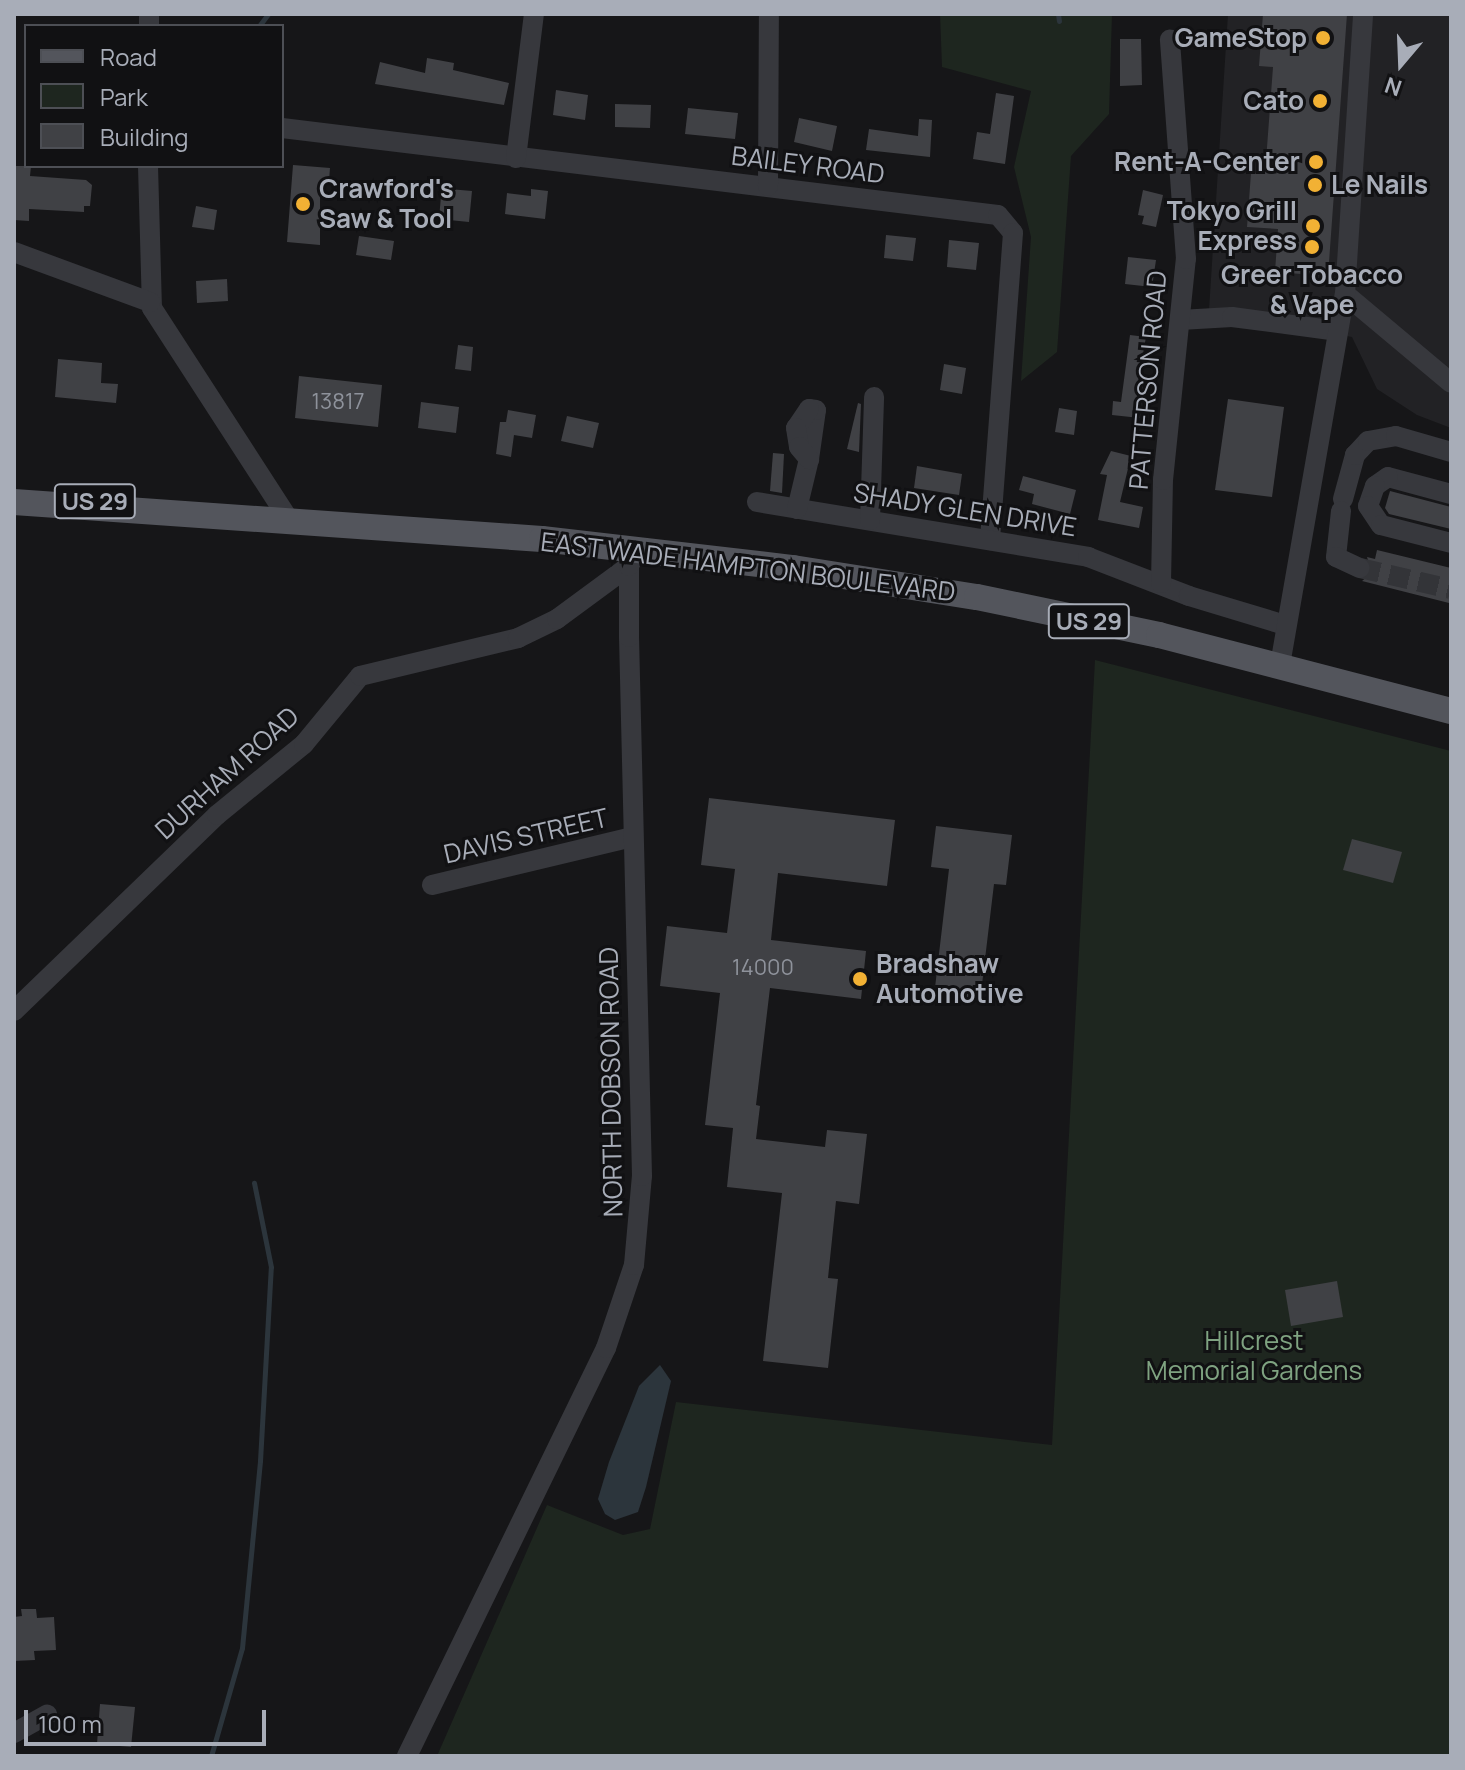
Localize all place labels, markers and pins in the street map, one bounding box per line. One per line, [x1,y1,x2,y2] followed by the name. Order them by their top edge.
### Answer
[1174,22,1307,54] place label: GameStop
[1314,29,1332,47] marker: GameStop
[1243,85,1304,117] place label: Cato
[1311,92,1329,110] marker: Cato
[1114,146,1300,178] place label: Rent-A-Center
[1307,153,1325,171] marker: Rent-A-Center
[1331,169,1428,201] place label: Le Nails
[319,173,454,234] place label: Crawford's Saw & Tool
[1306,176,1324,194] marker: Le Nails
[294,195,312,213] marker: Crawford's Saw & Tool
[1167,195,1297,256] place label: Tokyo Grill Express
[1304,217,1322,235] marker: Tokyo Grill Express
[1303,238,1321,256] marker: Greer Tobacco & Vape
[1221,259,1403,320] place label: Greer Tobacco & Vape
[876,948,1024,1010] place label: Bradshaw Automotive
[851,970,869,988] marker: Bradshaw Automotive

